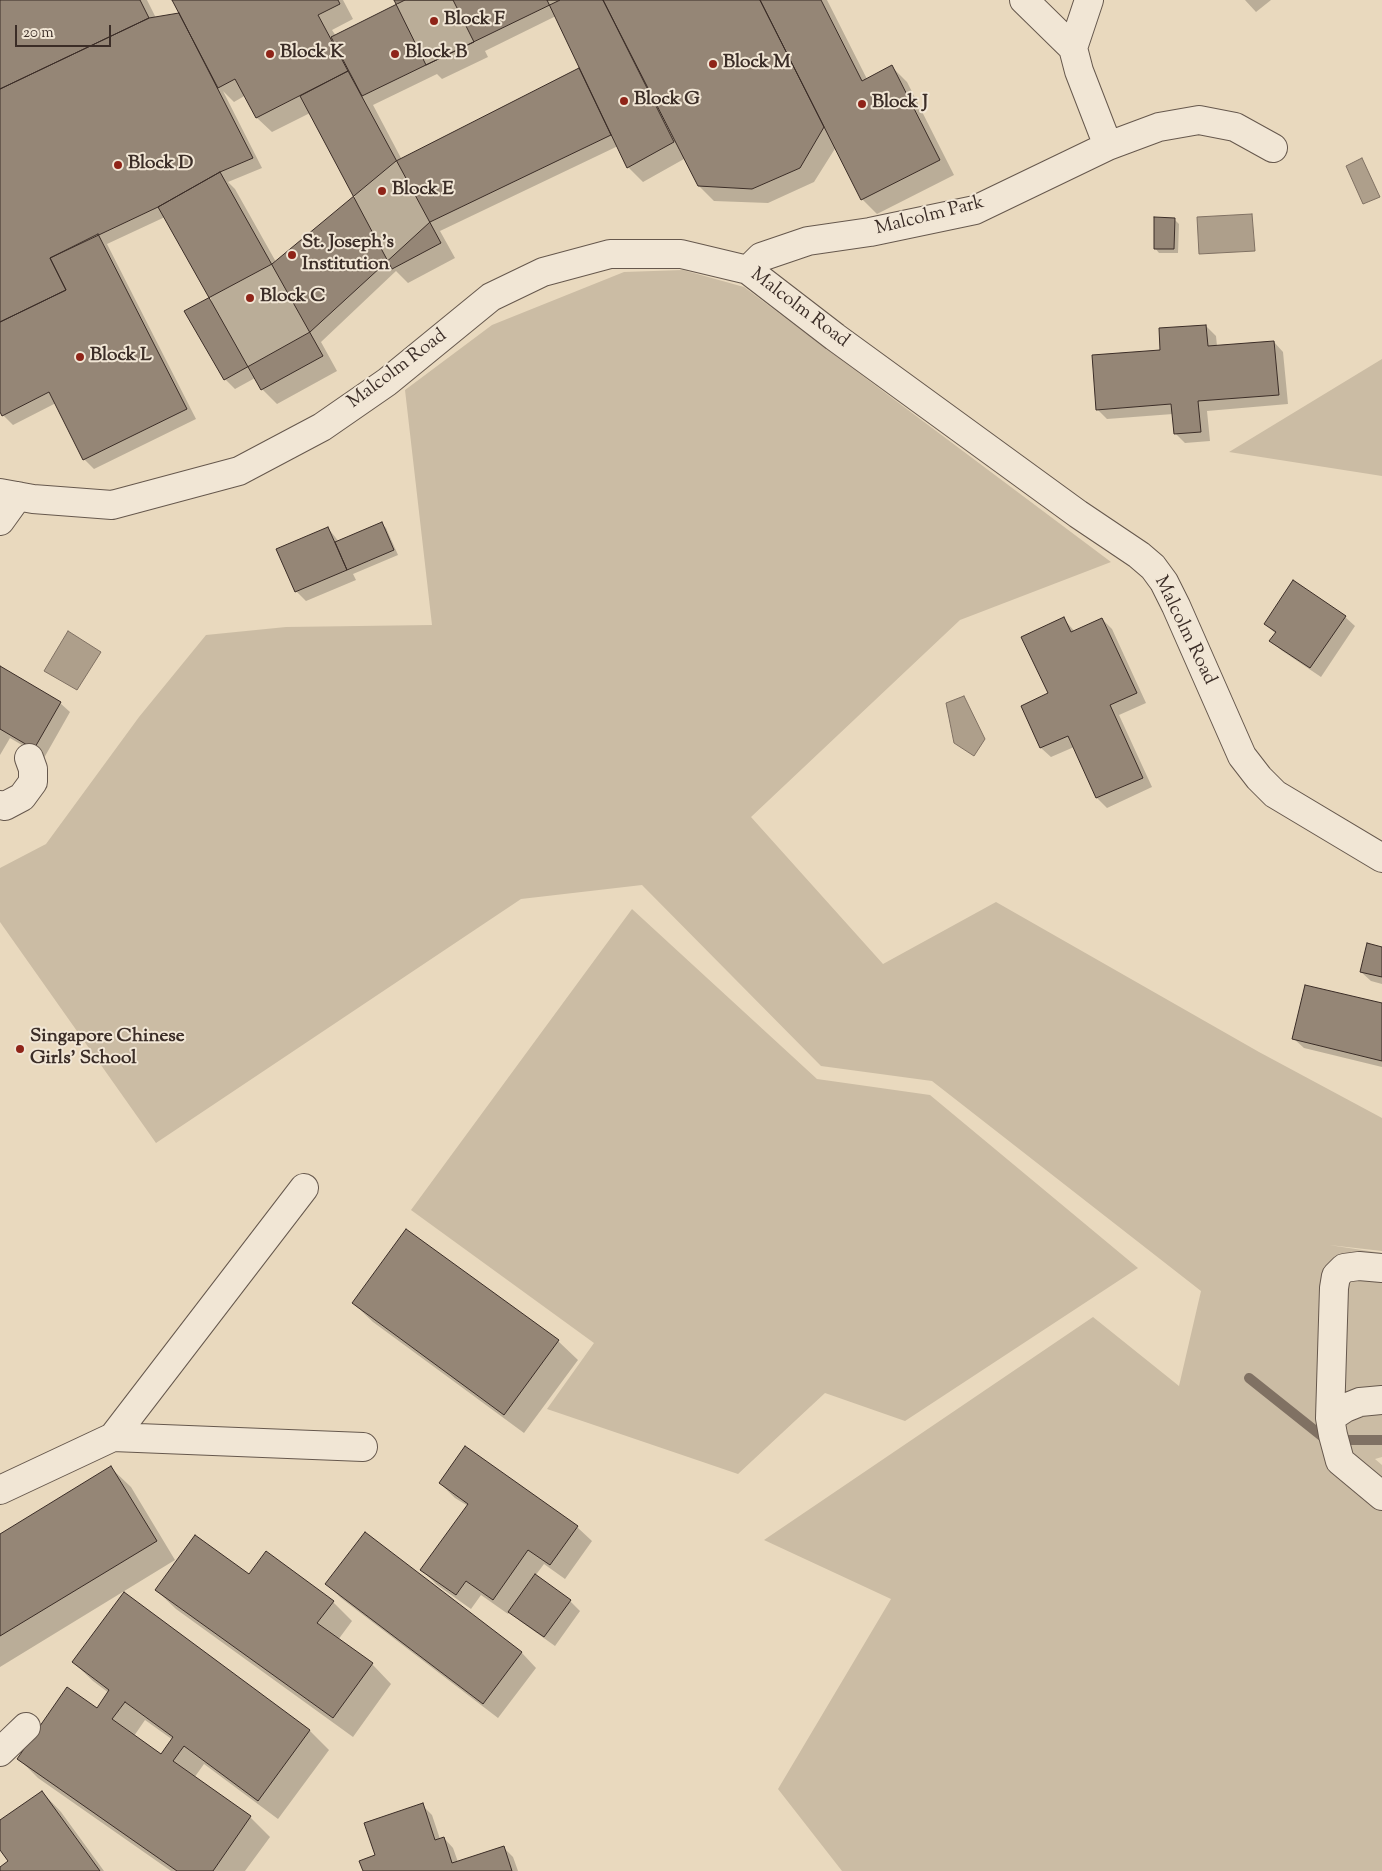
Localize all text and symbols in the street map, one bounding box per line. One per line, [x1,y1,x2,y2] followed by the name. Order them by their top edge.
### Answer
[444,10,505,32] place label: Block F
[18,15,114,47] scale bar
[428,15,440,27] marker: Block F
[23,23,54,44] text: 20 m
[280,43,344,65] place label: Block K
[405,43,467,65] place label: Block B
[264,48,276,60] marker: Block K
[389,48,401,60] marker: Block B
[723,53,791,75] place label: Block M
[707,58,719,70] marker: Block M
[634,90,700,112] place label: Block G
[872,93,928,115] place label: Block J
[618,95,630,107] marker: Block G
[856,98,868,110] marker: Block J
[128,154,193,176] place label: Block D
[112,159,124,171] marker: Block D
[392,180,454,202] place label: Block E
[376,185,388,197] marker: Block E
[873,192,987,242] street label: Malcolm Park
[302,233,394,277] place label: St. Joseph's Institution
[286,249,298,261] marker: St. Joseph's Institution
[745,264,853,354] street label: Malcolm Road
[260,287,326,309] place label: Block C
[244,292,256,304] marker: Block C
[344,325,452,415] street label: Malcolm Road
[90,346,152,368] place label: Block L
[74,351,86,363] marker: Block L
[1148,573,1220,689] street label: Malcolm Road
[30,1027,185,1071] place label: Singapore Chinese Girls' School
[14,1043,26,1055] marker: Singapore Chinese Girls' School

